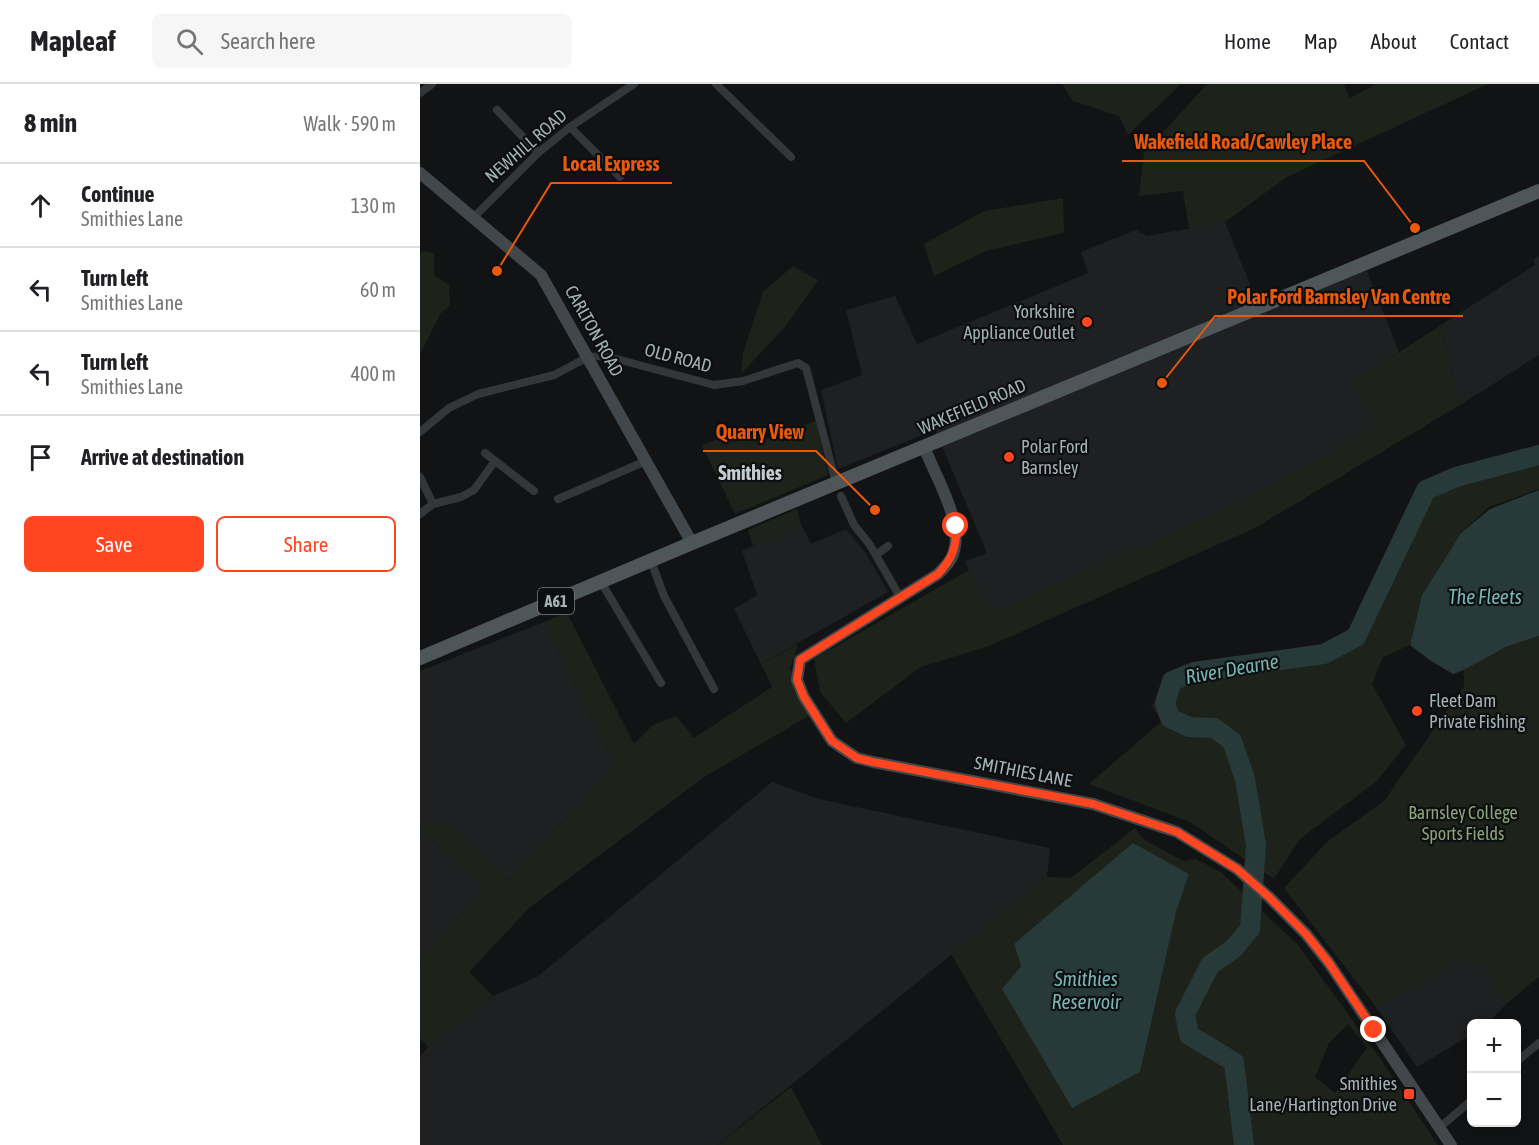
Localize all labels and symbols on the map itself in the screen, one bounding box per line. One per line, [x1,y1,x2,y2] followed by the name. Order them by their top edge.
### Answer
[481,105,571,187] street label: NEWHILL ROAD
[1122,123,1364,161] callout: Wakefield Road/Cawley Place
[1133,130,1352,153] text: Wakefield Road/Cawley Place
[551,145,672,183] callout: Local Express
[562,152,660,175] text: Local Express
[1215,278,1463,316] callout: Polar Ford Barnsley Van Centre
[561,282,628,380] street label: CARLTON ROAD
[1227,285,1451,308] text: Polar Ford Barnsley Van Centre
[963,301,1075,343] place label: Yorkshire Appliance Outlet
[1080,315,1094,329] marker: Yorkshire Appliance Outlet
[642,339,714,376] street label: OLD ROAD
[915,374,1029,439] street label: WAKEFIELD ROAD
[703,413,816,451] callout: Quarry View
[716,420,804,443] text: Quarry View
[1021,436,1088,478] place label: Polar Ford Barnsley
[1002,450,1016,464] marker: Polar Ford Barnsley
[718,461,782,484] district label: Smithies
[942,512,968,538] route start
[1448,585,1522,608] water label: The Fleets
[538,588,574,614] road number: A61
[1184,649,1280,688] water label: River Dearne
[1429,690,1526,732] place label: Fleet Dam Private Fishing
[1410,704,1424,718] marker: Fleet Dam Private Fishing
[973,752,1074,791] street label: SMITHIES LANE
[1408,802,1518,844] park label: Barnsley College Sports Fields
[1051,967,1122,1013] water label: Smithies Reservoir
[1360,1016,1386,1042] route end
[1249,1073,1397,1115] place label: Smithies Lane/Hartington Drive
[1402,1087,1416,1101] marker: Smithies Lane/Hartington Drive

